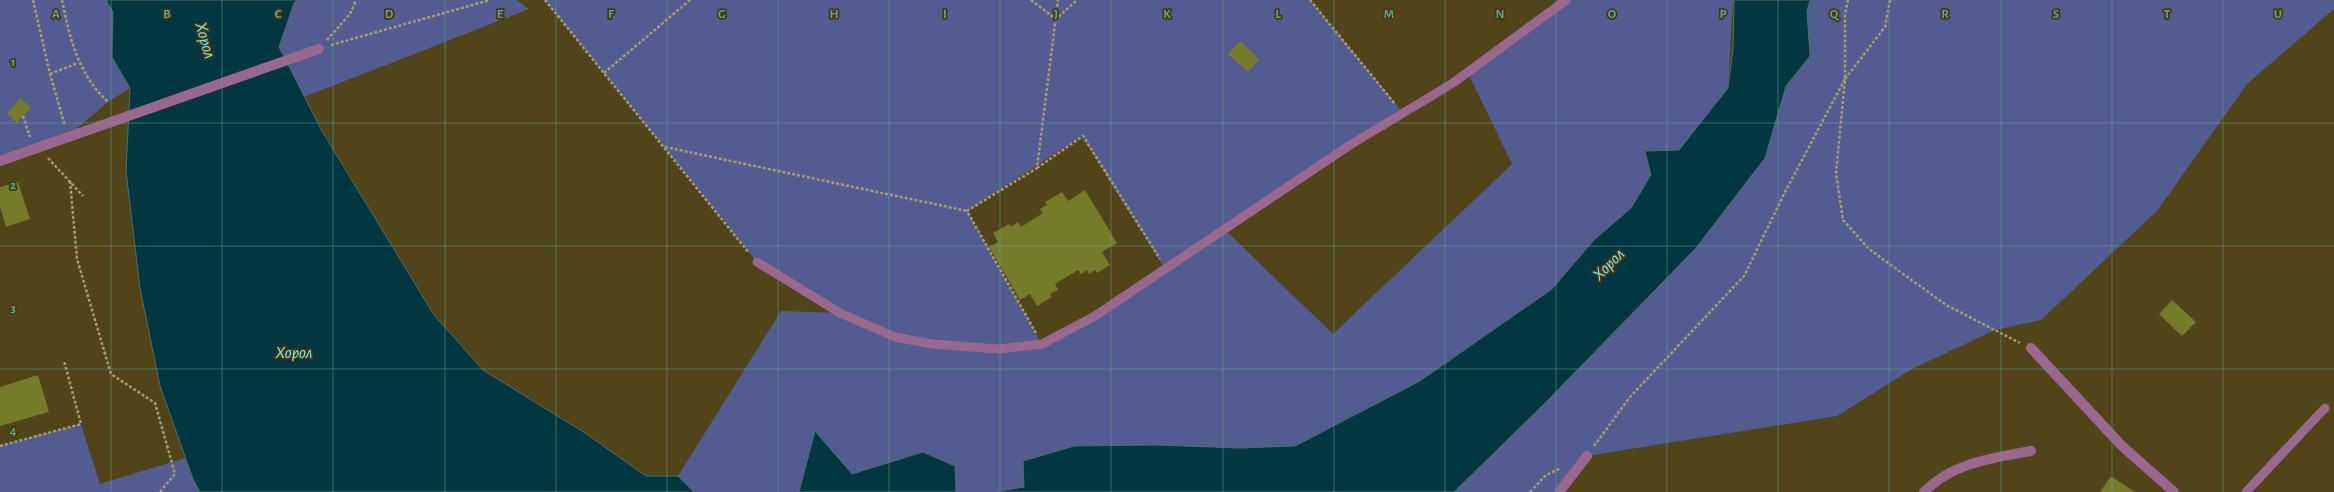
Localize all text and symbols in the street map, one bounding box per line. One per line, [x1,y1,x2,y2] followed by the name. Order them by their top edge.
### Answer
[52,8,60,21] text: A
[163,8,171,21] text: B
[275,8,282,21] text: C
[385,8,394,21] text: D
[497,8,504,21] text: E
[608,8,615,21] text: F
[718,8,726,21] text: G
[829,8,839,21] text: H
[943,8,947,21] text: I
[1054,8,1058,21] text: J
[1163,8,1171,21] text: K
[1275,8,1281,21] text: L
[1384,8,1394,21] text: M
[1495,8,1505,21] text: N
[1608,8,1617,21] text: O
[1719,8,1727,21] text: P
[1830,8,1840,21] text: Q
[1941,8,1949,21] text: R
[2053,8,2060,21] text: S
[2164,8,2171,21] text: T
[2274,8,2282,21] text: U
[191,20,219,61] water label: Хорол
[11,56,15,69] text: 1
[10,179,16,192] text: 2
[1589,245,1628,284] water label: Хорол
[10,302,16,315] text: 3
[276,344,313,362] water label: Хорол
[10,425,17,438] text: 4

